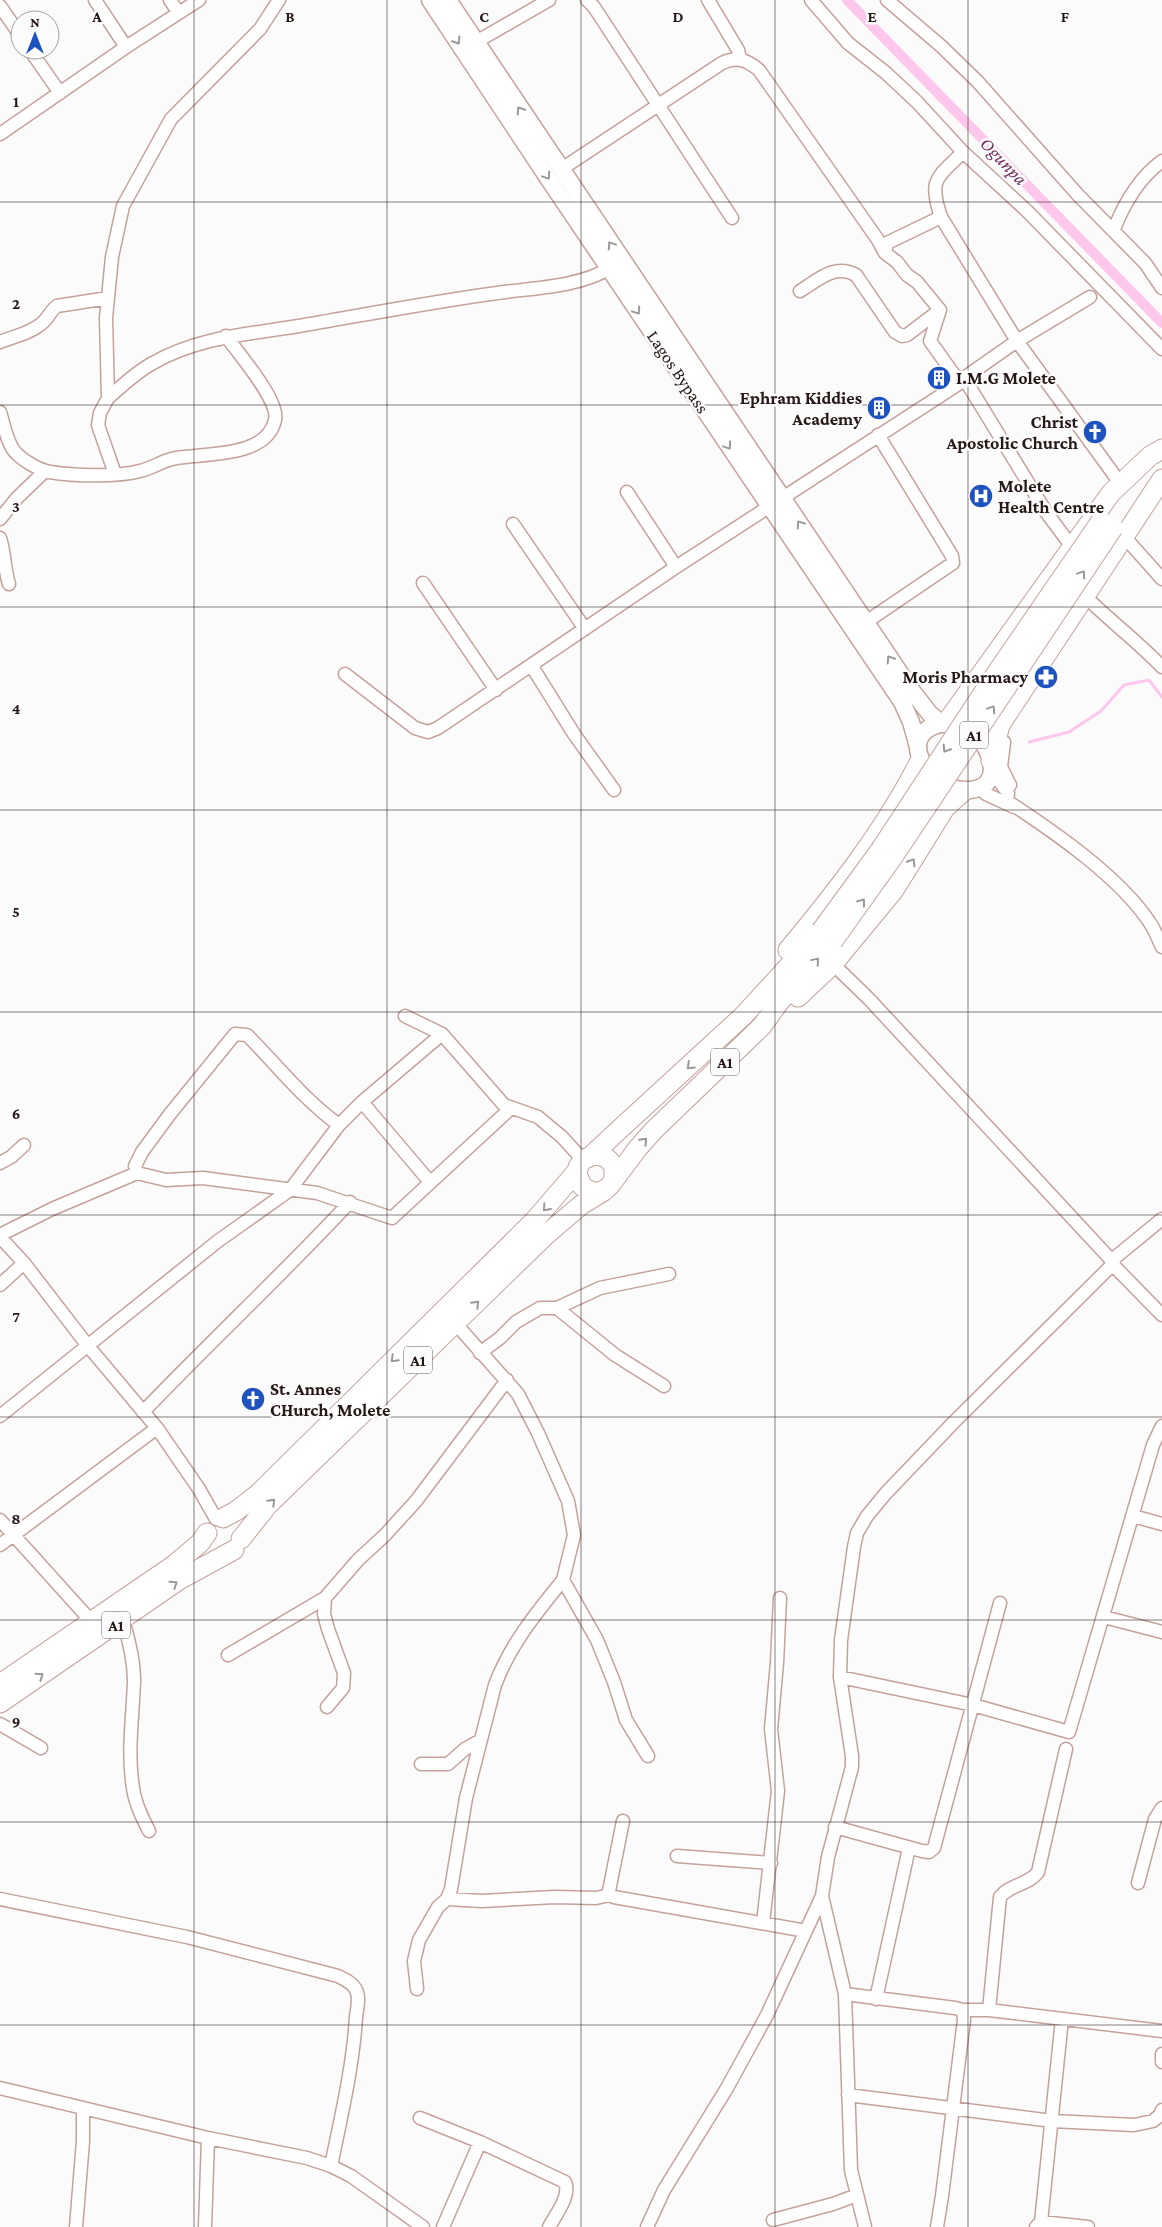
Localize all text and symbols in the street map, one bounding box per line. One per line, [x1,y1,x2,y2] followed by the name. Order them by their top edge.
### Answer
[91,8,102,25] text: A
[285,8,295,25] text: B
[479,8,489,25] text: C
[672,8,684,25] text: D
[867,8,877,25] text: E
[1061,8,1070,25] text: F
[10,10,60,60] north arrow
[30,14,40,30] text: N
[451,35,460,44] one-way arrow
[13,93,19,110] text: 1
[517,106,526,115] one-way arrow
[976,133,1032,189] water label: Ogunpa
[540,171,550,180] one-way arrow
[607,241,617,250] one-way arrow
[12,295,20,312] text: 2
[631,306,640,315] one-way arrow
[643,327,713,417] street label: Lagos Bypass
[926,365,952,391] building icon: I.M.G Molete
[956,368,1056,388] place label: I.M.G Molete
[740,388,862,429] place label: Ephram Kiddies Academy
[866,395,892,421] building icon: Ephram Kiddies Academy
[946,412,1079,453] place label: Christ Apostolic Church
[1082,419,1108,445] church icon: Christ Apostolic Church
[722,440,731,450] one-way arrow
[998,476,1104,517] place label: Molete Health Centre
[968,483,994,509] hospital icon: Molete Health Centre
[12,498,20,515] text: 3
[797,520,806,530] one-way arrow
[1076,570,1086,579] one-way arrow
[887,655,897,664] one-way arrow
[1033,664,1059,690] pharmacy icon: Moris Pharmacy
[903,667,1028,687] place label: Moris Pharmacy
[12,700,21,717] text: 4
[985,705,995,714] one-way arrow
[960,722,988,748] road number: A1
[943,744,953,753] one-way arrow
[906,858,915,867] one-way arrow
[856,898,865,908] one-way arrow
[12,903,20,920] text: 5
[810,957,819,966] one-way arrow
[711,1048,739,1076] road number: A1
[686,1060,695,1069] one-way arrow
[12,1105,20,1122] text: 6
[638,1138,647,1147] one-way arrow
[543,1202,552,1211] one-way arrow
[471,1300,480,1309] one-way arrow
[12,1308,20,1325] text: 7
[404,1346,432,1374] road number: A1
[391,1353,400,1362] one-way arrow
[270,1379,390,1420] place label: St. Annes CHurch, Molete
[240,1386,266,1412] church icon: St. Annes CHurch, Molete
[266,1499,275,1508] one-way arrow
[11,1510,21,1527] text: 8
[168,1581,178,1590] one-way arrow
[102,1612,130,1638] road number: A1
[35,1673,44,1682] one-way arrow
[12,1713,20,1730] text: 9

